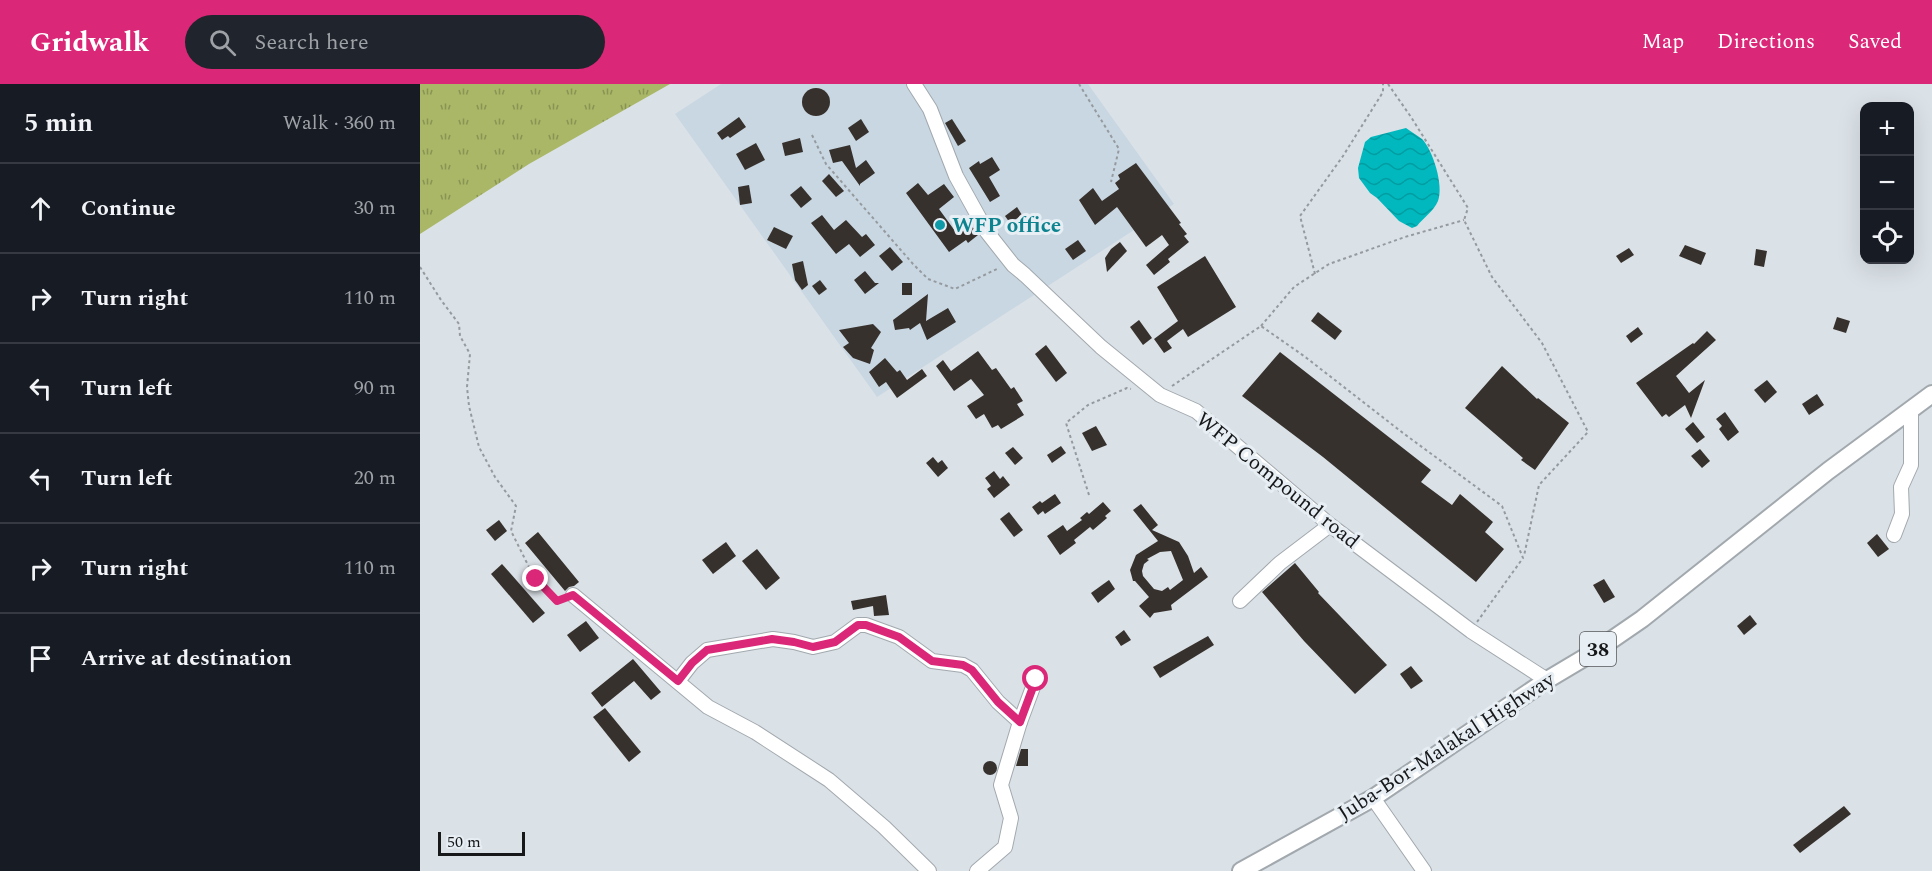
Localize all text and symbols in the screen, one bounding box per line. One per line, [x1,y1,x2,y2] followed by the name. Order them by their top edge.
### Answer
[185,15,605,69] search box
[30,21,149,64] text: Gridwalk
[206,26,239,59] icon: search
[254,26,369,59] text: Search here
[1642,26,1684,58] text: Map
[1717,26,1815,58] text: Directions
[1848,26,1902,58] text: Saved
[1860,102,1914,264] map controls
[1860,102,1914,156] button: +
[24,103,93,143] text: 5 min
[283,108,396,138] text: Walk · 360 m
[1860,156,1914,210] button: −
[24,192,57,225] icon: ahead
[81,192,176,225] text: Continue
[354,193,396,223] text: 30 m
[952,210,1061,242] place label: WFP office
[1860,210,1914,264] button: locate
[933,218,947,232] marker: WFP office
[24,282,57,315] icon: right
[81,282,188,315] text: Turn right
[344,283,396,313] text: 110 m
[24,372,57,405] icon: left
[81,372,173,405] text: Turn left
[354,373,396,403] text: 90 m
[1188,404,1366,557] street label: WFP Compound road
[24,462,57,495] icon: left
[81,462,173,495] text: Turn left
[354,463,396,493] text: 20 m
[24,552,57,585] icon: right
[81,552,188,585] text: Turn right
[344,553,396,583] text: 110 m
[522,565,548,591] route end
[1580,632,1616,666] road number: 38
[24,642,57,675] icon: arrive
[81,642,292,675] text: Arrive at destination
[1332,664,1562,829] street label: Juba-Bor-Malakal Highway
[1022,665,1048,691] route start
[438,829,525,856] scale bar
[447,830,481,854] text: 50 m

